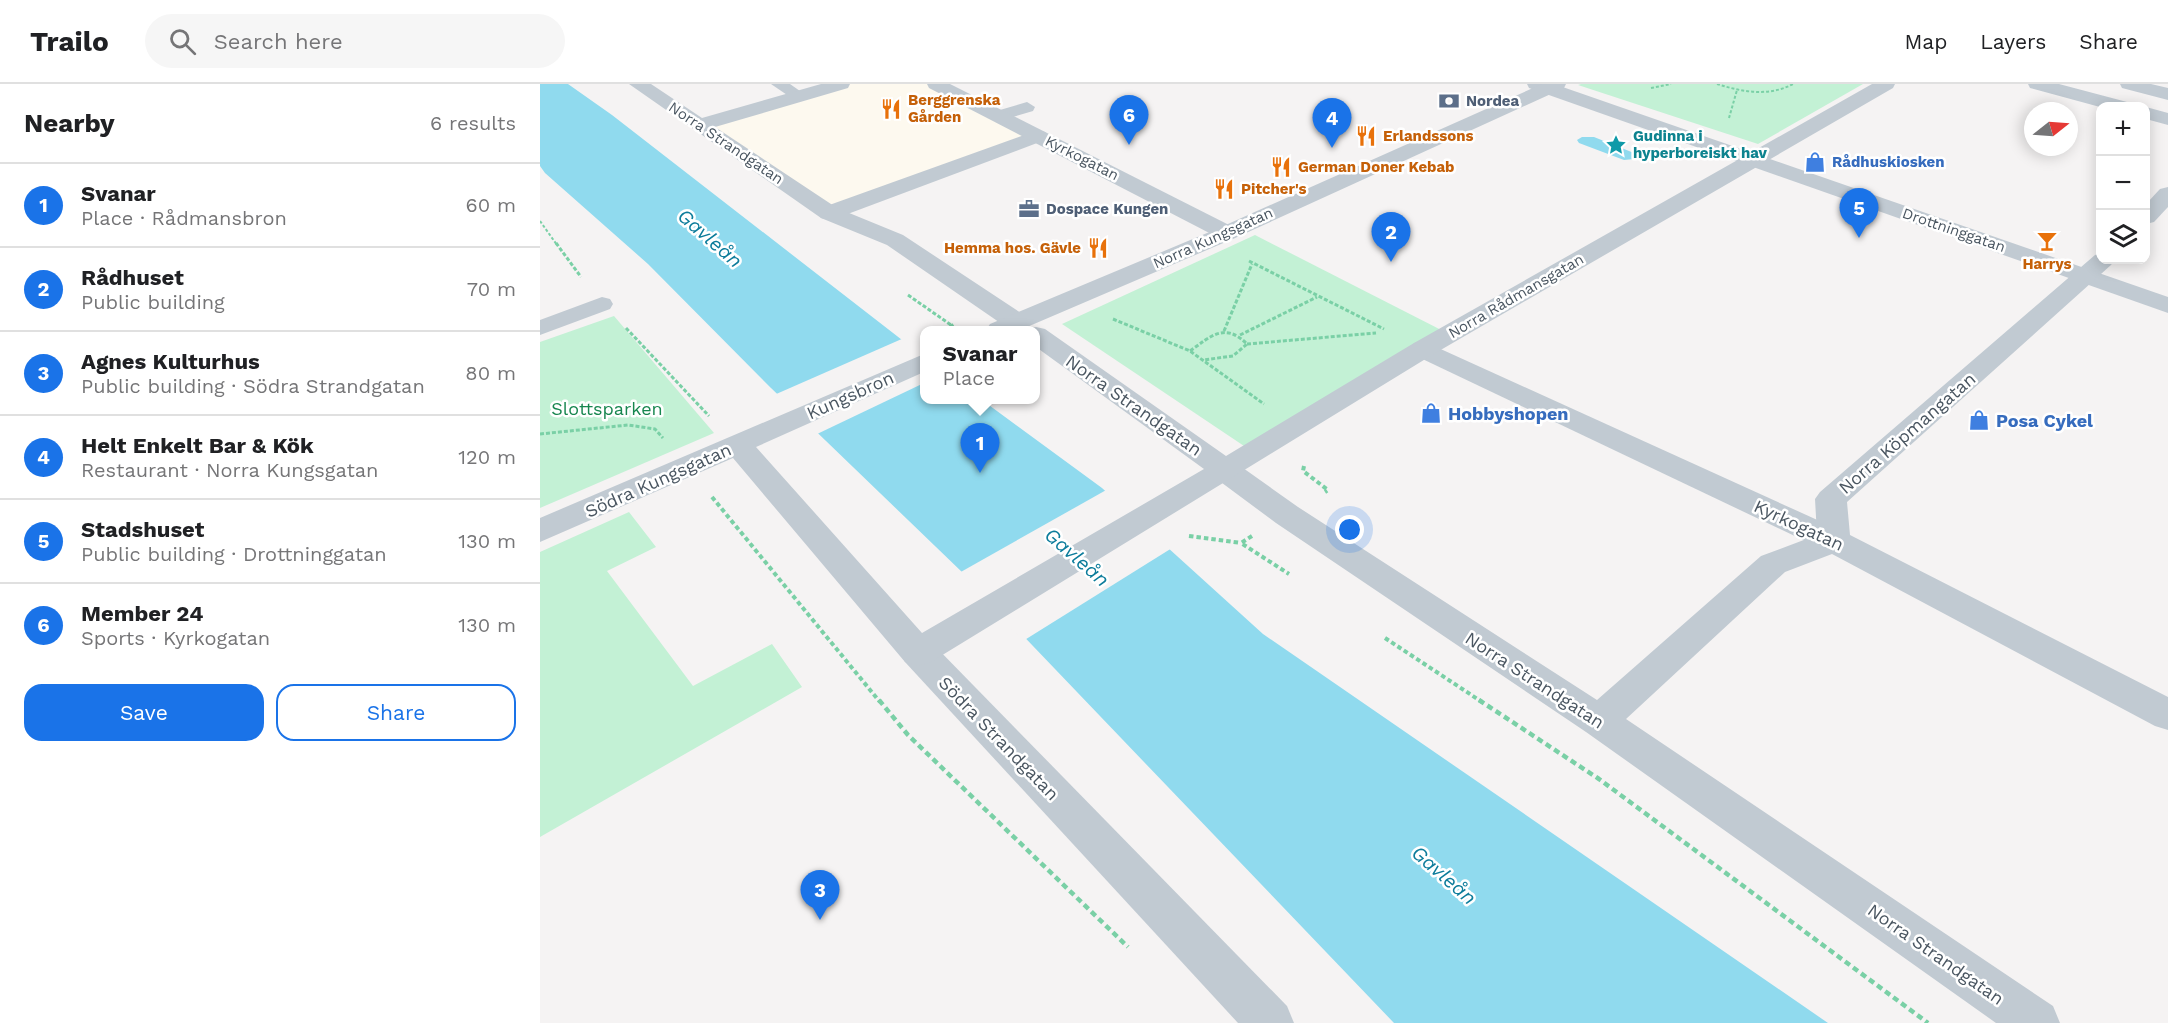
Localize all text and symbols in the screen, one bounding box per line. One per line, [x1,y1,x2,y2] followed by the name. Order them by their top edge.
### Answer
[145,14,565,68] search box
[30,25,109,58] text: Trailo
[166,25,199,58] icon: search
[214,29,343,54] text: Search here
[1904,29,1947,54] text: Map
[1980,29,2046,54] text: Layers
[2079,29,2138,54] text: Share
[1437,89,1461,113] bank icon: Nordea
[908,91,1001,126] place label: Berggrenska Gården
[1466,92,1519,110] place label: Nordea
[1110,95,1148,145] pin: 6
[879,97,903,121] restaurant icon: Berggrenska Gården
[665,98,787,188] street label: Norra Strandgatan
[1312,98,1352,148] pin: 4
[2024,102,2078,156] north arrow
[2096,102,2150,264] map controls
[2096,102,2150,156] button: +
[24,108,115,138] text: Nearby
[430,111,516,135] text: 6 results
[1354,124,1378,148] restaurant icon: Erlandssons
[1383,127,1474,145] place label: Erlandssons
[1633,127,1768,162] place label: Gudinna i hyperboreiskt hav
[1042,132,1122,184] street label: Kyrkogatan
[1604,133,1628,157] place icon: Gudinna i hyperboreiskt hav
[1803,150,1827,174] shop icon: Rådhuskiosken
[1832,153,1945,171] place label: Rådhuskiosken
[1269,155,1293,179] restaurant icon: German Doner Kebab
[2096,156,2150,210] button: −
[1298,158,1455,176] place label: German Doner Kebab
[1212,177,1236,201] restaurant icon: Pitcher's
[1241,180,1307,198] place label: Pitcher's
[81,181,156,206] text: Svanar
[1840,188,1878,238] pin: 5
[39,193,48,217] text: 1
[466,193,516,217] text: 60 m
[1017,197,1041,221] office icon: Dospace Kungen
[1046,200,1168,218] place label: Dospace Kungen
[673,203,747,273] water label: Gavleån
[1150,203,1276,273] street label: Norra Kungsgatan
[1900,204,2008,256] street label: Drottninggatan
[81,206,287,230] text: Place · Rådmansbron
[2096,210,2150,264] button: layers
[1372,212,1410,262] pin: 2
[2035,229,2059,253] bar icon: Harrys
[1086,236,1110,260] restaurant icon: Hemma hos. Gävle
[944,239,1081,257] place label: Hemma hos. Gävle
[1445,250,1587,342] street label: Norra Rådmansgatan
[2023,255,2071,273] place label: Harrys
[81,265,184,290] text: Rådhuset
[38,277,49,301] text: 2
[467,277,516,301] text: 70 m
[81,290,225,314] text: Public building
[920,326,1040,404] popup
[943,341,1017,366] text: Svanar
[81,349,260,374] text: Agnes Kulturhus
[1062,350,1206,460] street label: Norra Strandgatan
[38,361,49,385] text: 3
[465,361,516,385] text: 80 m
[943,366,995,390] text: Place
[803,367,897,423] street label: Kungsbron
[1834,368,1980,498] street label: Norra Köpmangatan
[81,374,425,398] text: Public building · Södra Strandgatan
[551,398,663,419] park label: Slottsparken
[1419,401,1443,425] shop icon: Hobbyshopen
[1448,403,1569,424] place label: Hobbyshopen
[1967,408,1991,432] shop icon: Posa Cykel
[1996,410,2093,431] place label: Posa Cykel
[960,424,1000,473] pin: 1
[81,433,314,458] text: Helt Enkelt Bar & Kök
[582,438,734,522] street label: Södra Kungsgatan
[37,445,50,469] text: 4
[458,445,516,469] text: 120 m
[81,458,378,482] text: Restaurant · Norra Kungsgatan
[1751,495,1847,555] street label: Kyrkogatan
[1335,515,1364,544] your location
[81,517,204,542] text: Stadshuset
[1040,522,1114,592] water label: Gavleån
[38,529,49,553] text: 5
[458,529,516,553] text: 130 m
[81,542,387,566] text: Public building · Drottninggatan
[81,601,203,626] text: Member 24
[37,613,50,637] text: 6
[458,613,516,637] text: 130 m
[81,626,270,650] text: Sports · Kyrkogatan
[1462,627,1608,733] street label: Norra Strandgatan
[935,672,1063,804] street label: Södra Strandgatan
[24,684,264,741] button: Save
[276,684,516,741] button: Share
[1407,840,1481,910] water label: Gavleån
[800,870,840,920] pin: 3
[1864,899,2008,1009] street label: Norra Strandgatan

